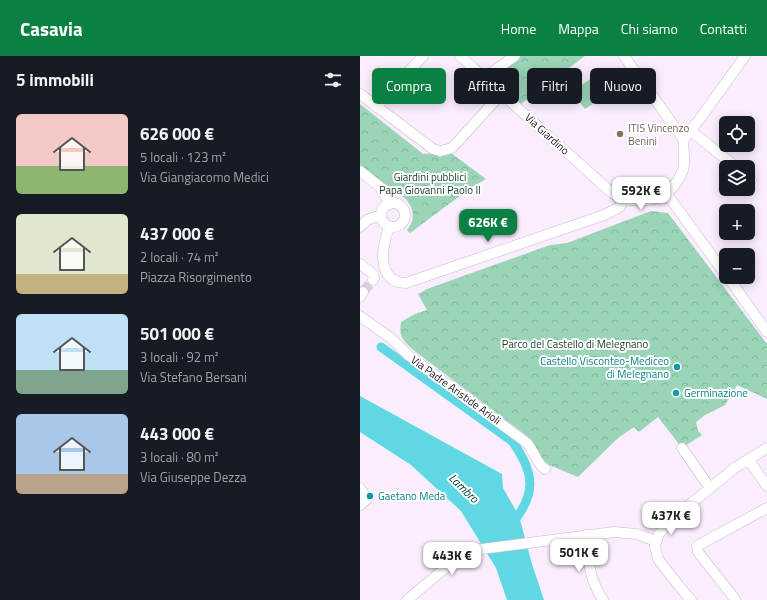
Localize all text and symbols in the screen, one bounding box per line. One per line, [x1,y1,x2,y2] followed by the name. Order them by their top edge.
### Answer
[20,14,83,43] text: Casavia
[501,18,536,39] text: Home
[558,18,599,39] text: Mappa
[621,18,678,39] text: Chi siamo
[700,18,747,39] text: Contatti
[16,67,94,93] text: 5 immobili
[372,68,446,104] chip: Compra
[454,68,519,104] chip: Affitta
[527,68,582,104] chip: Filtri
[590,68,656,104] chip: Nuovo
[322,69,344,91] icon: filters
[521,110,573,158] street label: Via Giardino
[719,116,755,284] map controls
[719,116,755,152] button: locate
[628,120,689,149] place label: ITIS Vincenzo Benini
[140,121,214,147] text: 626 000 €
[615,129,625,139] marker: ITIS Vincenzo Benini
[48,130,96,178] icon: home
[140,147,226,167] text: 5 locali · 123 m²
[719,160,755,196] button: layers
[140,167,269,187] text: Via Giangiacomo Medici
[379,169,481,198] park label: Giardini pubblici Papa Giovanni Paolo II
[608,177,674,211] pin: 592K €
[621,180,661,200] text: 592K €
[719,204,755,240] button: +
[455,209,521,243] pin: 626K €
[468,212,508,232] text: 626K €
[140,221,214,247] text: 437 000 €
[48,230,96,278] icon: home
[140,247,219,267] text: 2 locali · 74 m²
[719,248,755,284] button: −
[140,267,252,287] text: Piazza Risorgimento
[140,321,214,347] text: 501 000 €
[48,330,96,378] icon: home
[502,336,648,352] park label: Parco del Castello di Melegnano
[140,347,219,367] text: 3 locali · 92 m²
[408,352,504,428] street label: Via Padre Aristide Arioli
[540,353,669,382] place label: Castello Visconteo-Mediceo di Melegnano
[672,362,682,372] marker: Castello Visconteo-Mediceo di Melegnano
[140,367,247,387] text: Via Stefano Bersani
[684,385,748,401] place label: Germinazione
[671,388,681,398] marker: Germinazione
[140,421,214,447] text: 443 000 €
[48,430,96,478] icon: home
[140,447,219,467] text: 3 locali · 80 m²
[140,467,247,487] text: Via Giuseppe Dezza
[444,469,484,508] water label: Lambro
[378,488,446,504] place label: Gaetano Meda
[365,491,375,501] marker: Gaetano Meda
[638,502,704,536] pin: 437K €
[651,505,691,525] text: 437K €
[546,539,612,573] pin: 501K €
[419,542,485,576] pin: 443K €
[559,542,599,562] text: 501K €
[432,545,472,565] text: 443K €

